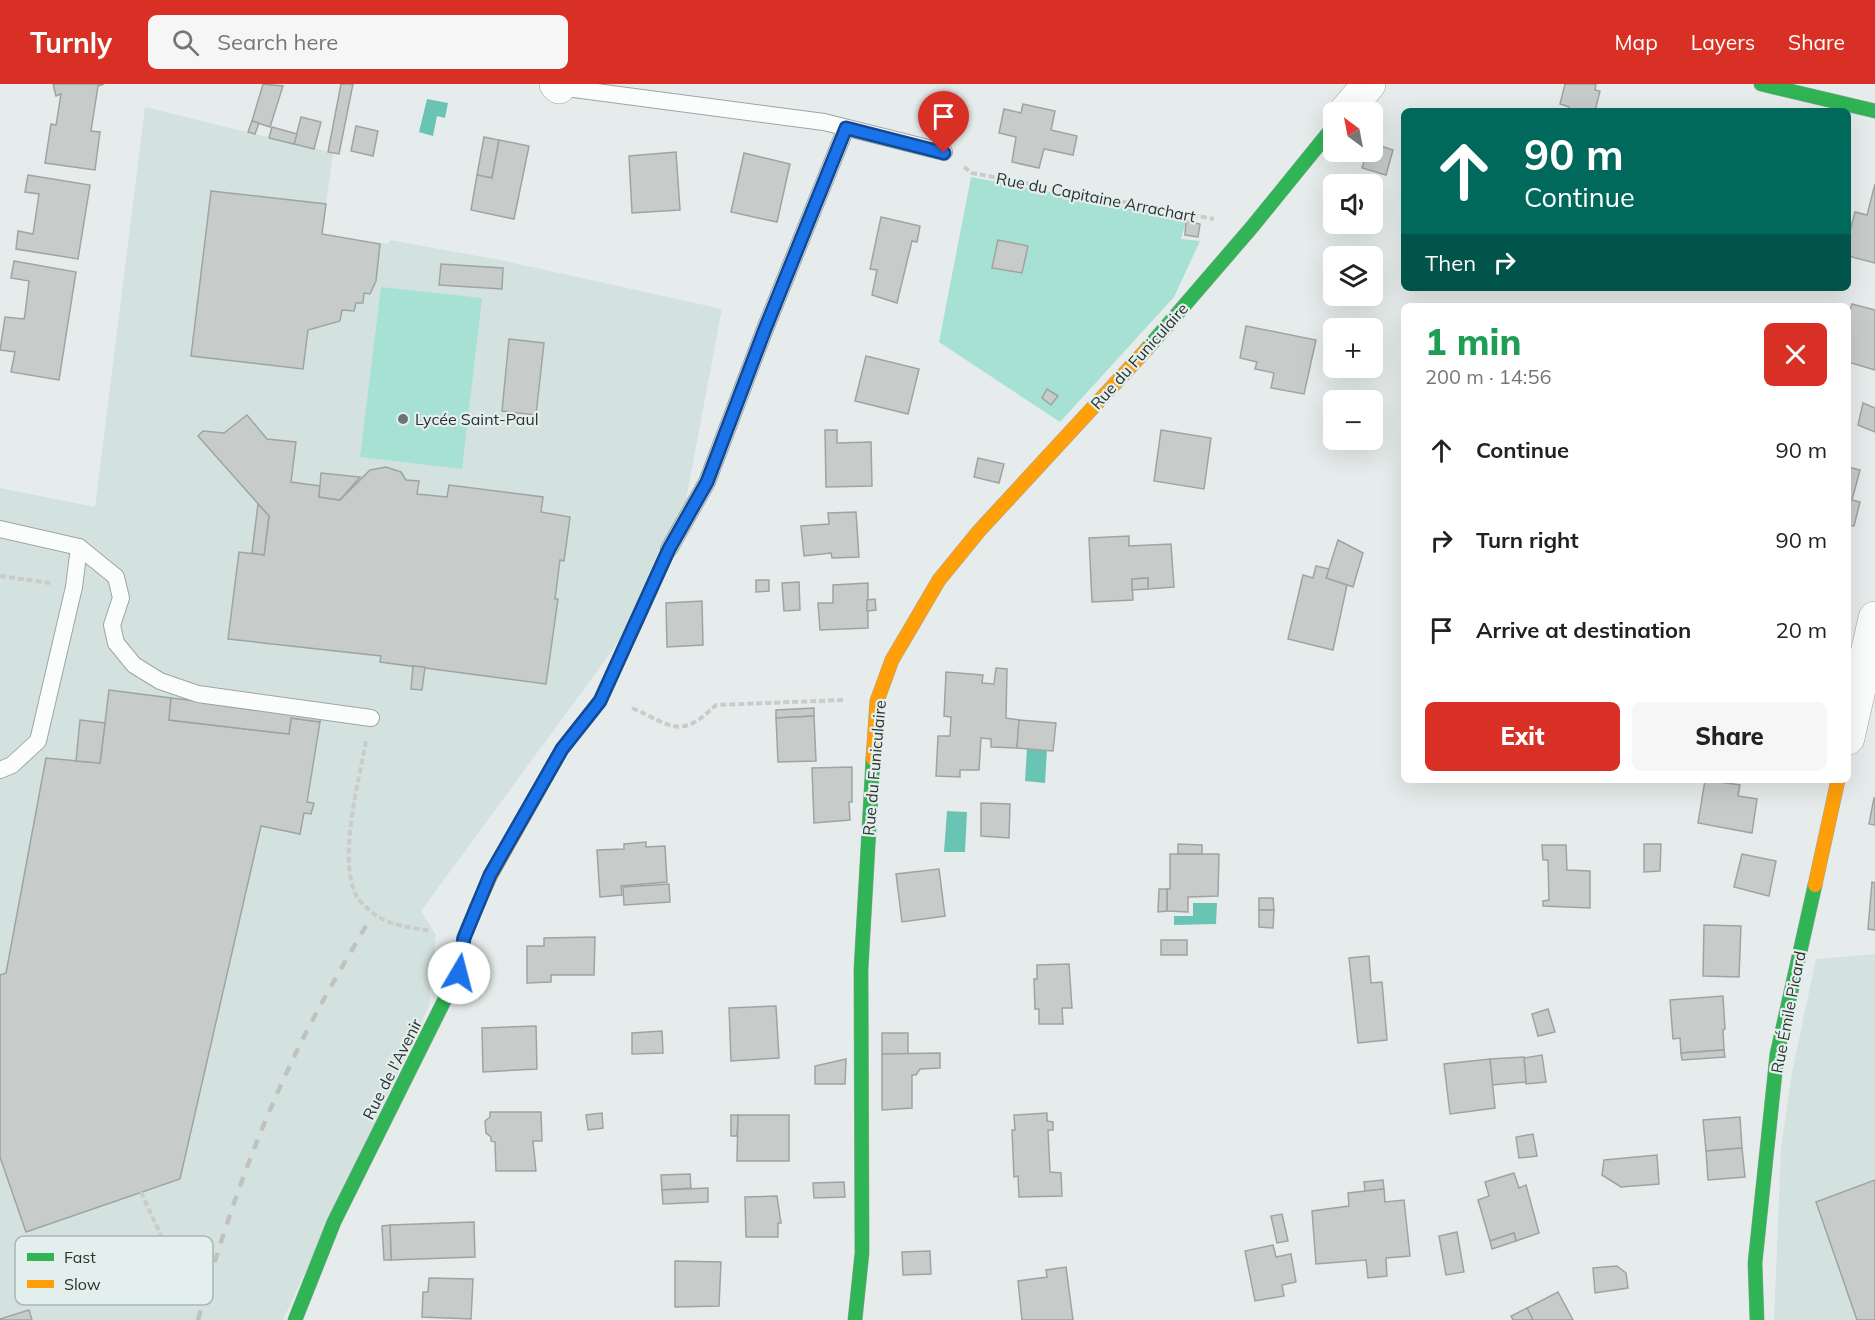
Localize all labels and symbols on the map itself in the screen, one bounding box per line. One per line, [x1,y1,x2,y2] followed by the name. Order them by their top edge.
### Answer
[918,91,969,153] pin
[1323,102,1383,162] north arrow
[995,168,1198,226] street label: Rue du Capitaine Arrachart
[1086,299,1192,413] street label: Rue du Funiculaire
[415,409,538,429] place label: Lycée Saint-Paul
[396,412,410,426] marker: Lycée Saint-Paul
[858,699,890,837] street label: Rue du Funiculaire
[427,941,491,1005] position arrow
[1766,949,1810,1075] street label: Rue Émile Picard
[358,1015,426,1123] street label: Rue de l'Avenir
[15,1236,213,1305] legend
[64,1247,96,1267] text: Fast
[64,1274,101,1294] text: Slow

